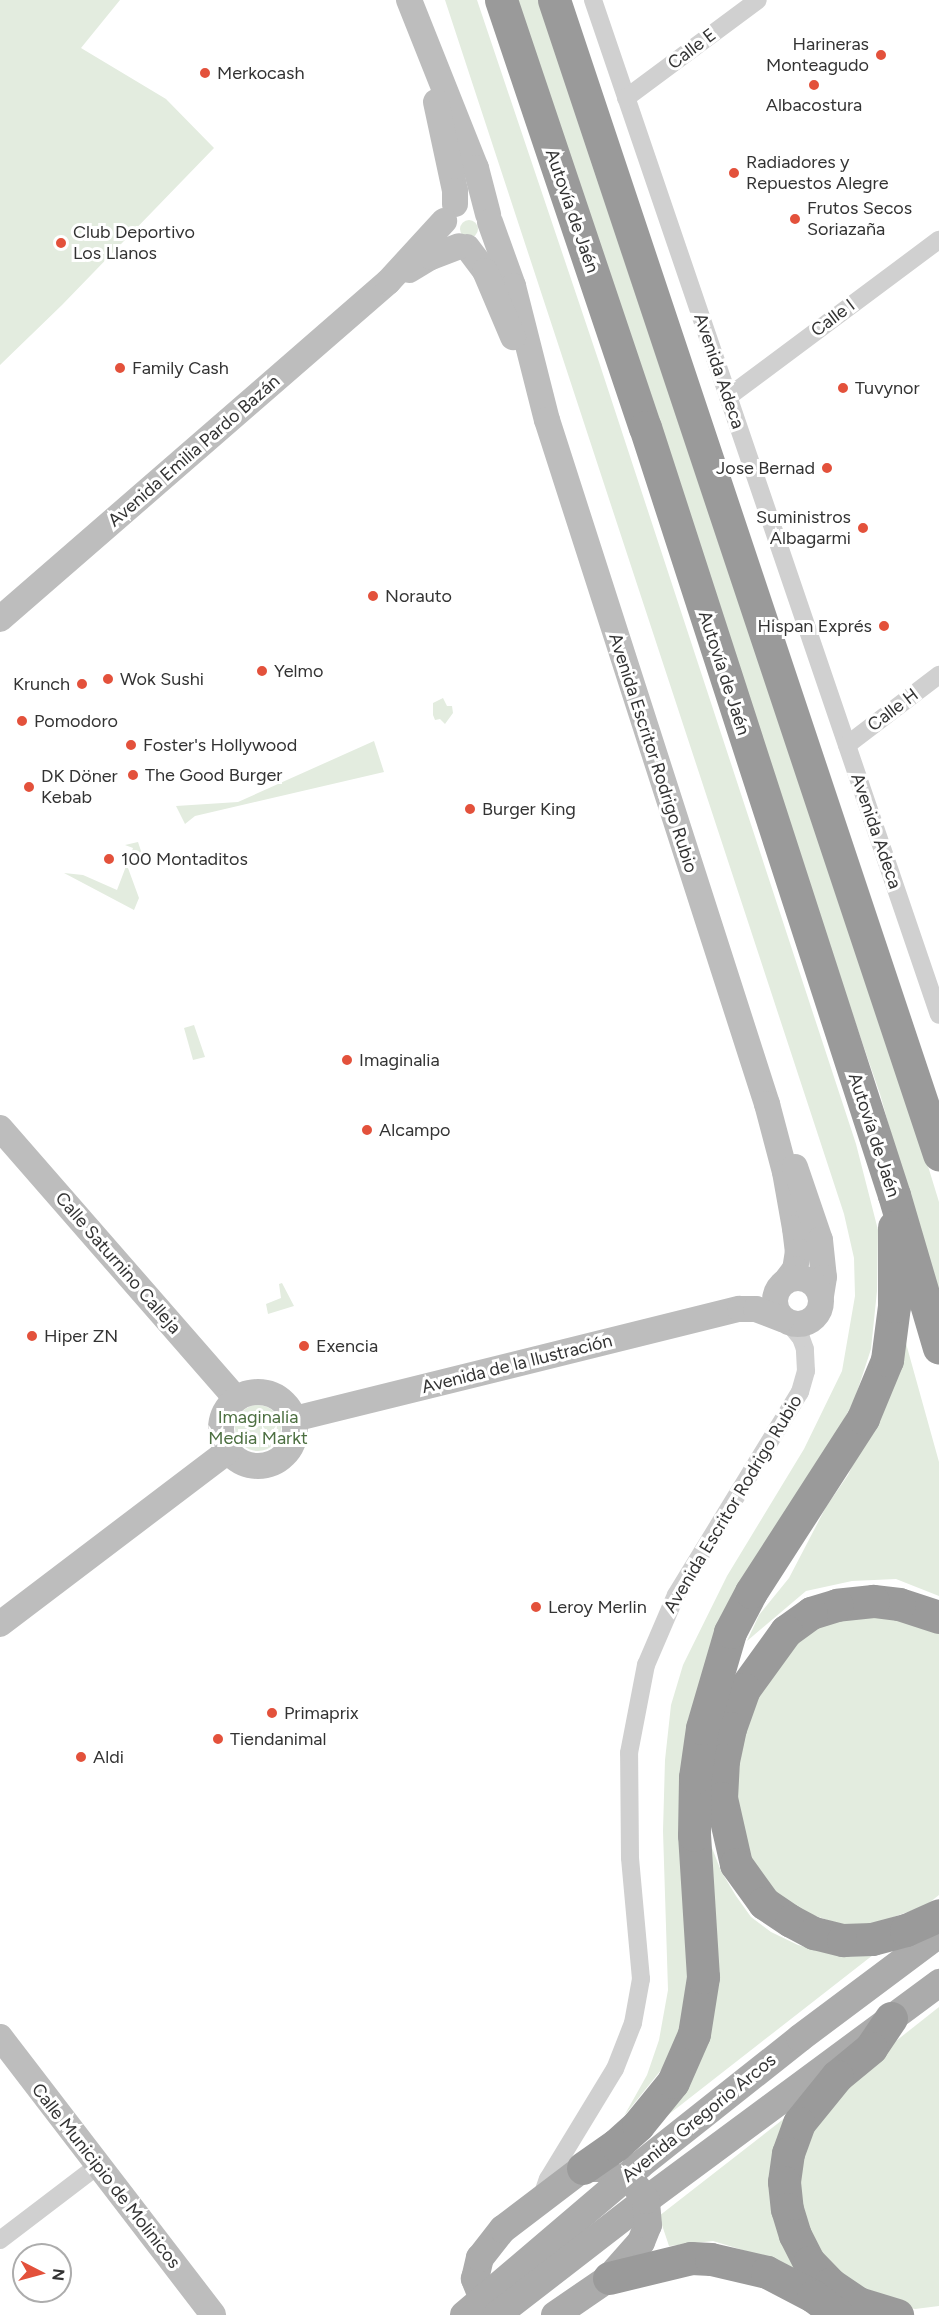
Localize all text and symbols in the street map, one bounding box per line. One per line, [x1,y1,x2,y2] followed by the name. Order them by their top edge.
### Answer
[664,24,720,74] street label: Calle E
[766,34,869,76] place label: Harineras Monteagudo
[874,48,888,62] marker: Harineras Monteagudo
[217,62,304,84] place label: Merkocash
[198,66,212,80] marker: Merkocash
[807,78,821,92] marker: Albacostura
[766,94,862,116] place label: Albacostura
[541,146,603,276] street label: Autovía de Jaén
[746,152,888,195] place label: Radiadores y Repuestos Alegre
[727,166,741,180] marker: Radiadores y Repuestos Alegre
[807,198,912,240] place label: Frutos Secos Soriazaña
[788,212,802,226] marker: Frutos Secos Soriazaña
[73,222,195,264] place label: Club Deportivo Los Llanos
[54,236,68,250] marker: Club Deportivo Los Llanos
[807,295,859,341] street label: Calle I
[689,310,749,432] street label: Avenida Adeca
[132,357,229,379] place label: Family Cash
[113,361,127,375] marker: Family Cash
[104,371,284,531] street label: Avenida Emilia Pardo Bazán
[855,377,920,399] place label: Tuvynor
[836,381,850,395] marker: Tuvynor
[716,457,815,479] place label: Jose Bernad
[820,461,834,475] marker: Jose Bernad
[756,507,851,550] place label: Suministros Albagarmi
[856,521,870,535] marker: Suministros Albagarmi
[385,585,452,607] place label: Norauto
[366,589,380,603] marker: Norauto
[694,608,754,738] street label: Autovía de Jaén
[757,615,872,637] place label: Hispan Exprés
[877,619,891,633] marker: Hispan Exprés
[604,631,702,875] street label: Avenida Escritor Rodrigo Rubio
[274,660,323,682] place label: Yelmo
[255,664,269,678] marker: Yelmo
[120,668,204,690] place label: Wok Sushi
[101,672,115,686] marker: Wok Sushi
[13,673,70,695] place label: Krunch
[75,677,89,691] marker: Krunch
[863,684,923,736] street label: Calle H
[34,710,118,732] place label: Pomodoro
[15,714,29,728] marker: Pomodoro
[143,734,297,756] place label: Foster's Hollywood
[124,738,138,752] marker: Foster's Hollywood
[145,764,282,786] place label: The Good Burger
[41,766,118,808] place label: DK Döner Kebab
[126,768,140,782] marker: The Good Burger
[846,770,906,892] street label: Avenida Adeca
[22,780,36,794] marker: DK Döner Kebab
[482,798,576,820] place label: Burger King
[463,802,477,816] marker: Burger King
[121,848,248,870] place label: 100 Montaditos
[102,852,116,866] marker: 100 Montaditos
[359,1049,440,1071] place label: Imaginalia
[340,1053,354,1067] marker: Imaginalia
[844,1070,904,1200] street label: Autovía de Jaén
[379,1119,450,1141] place label: Alcampo
[360,1123,374,1137] marker: Alcampo
[51,1188,185,1338] street label: Calle Saturnino Calleja
[44,1325,118,1347] place label: Hiper ZN
[25,1329,39,1343] marker: Hiper ZN
[420,1330,614,1398] street label: Avenida de la Ilustración
[316,1335,378,1357] place label: Exencia
[297,1339,311,1353] marker: Exencia
[659,1391,807,1617] street label: Avenida Escritor Rodrigo Rubio
[208,1407,308,1450] park label: Imaginalia Media Markt
[548,1596,647,1618] place label: Leroy Merlin
[529,1600,543,1614] marker: Leroy Merlin
[284,1702,359,1724] place label: Primaprix
[265,1706,279,1720] marker: Primaprix
[230,1728,326,1750] place label: Tiendanimal
[211,1732,225,1746] marker: Tiendanimal
[93,1746,124,1768] place label: Aldi
[74,1750,88,1764] marker: Aldi
[618,2049,780,2187] street label: Avenida Gregorio Arcos
[27,2079,185,2273] street label: Calle Municipio de Molinicos
[12,2243,72,2303] north arrow
[48,2268,69,2282] text: N

